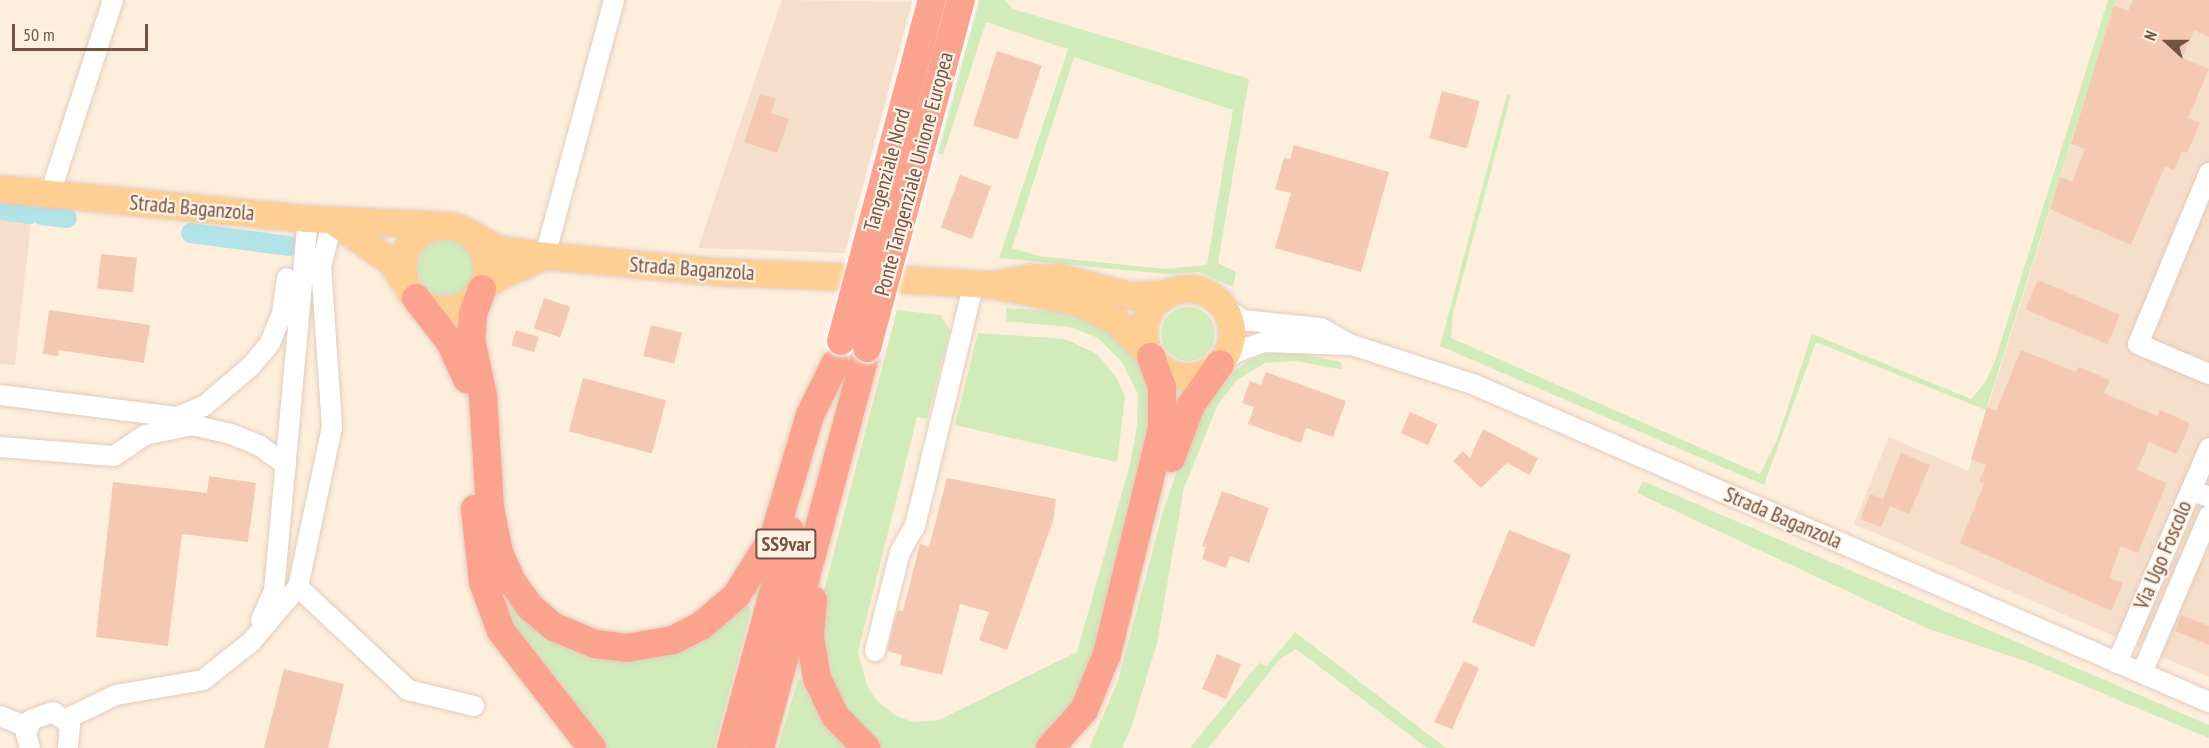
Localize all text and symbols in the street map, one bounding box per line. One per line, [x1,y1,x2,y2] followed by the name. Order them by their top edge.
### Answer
[15,12,152,50] scale bar
[2137,12,2197,72] north arrow
[23,23,55,46] text: 50 m
[2139,28,2161,43] text: N
[869,49,959,299] street label: Ponte Tangenziale Unione Europea
[859,106,915,234] street label: Tangenziale Nord
[128,190,256,226] street label: Strada Baganzola
[629,252,755,286] street label: Strada Baganzola
[1720,482,1846,554] street label: Strada Baganzola
[2129,497,2197,613] street label: Via Ugo Foscolo
[754,527,818,561] road number: SS9var

